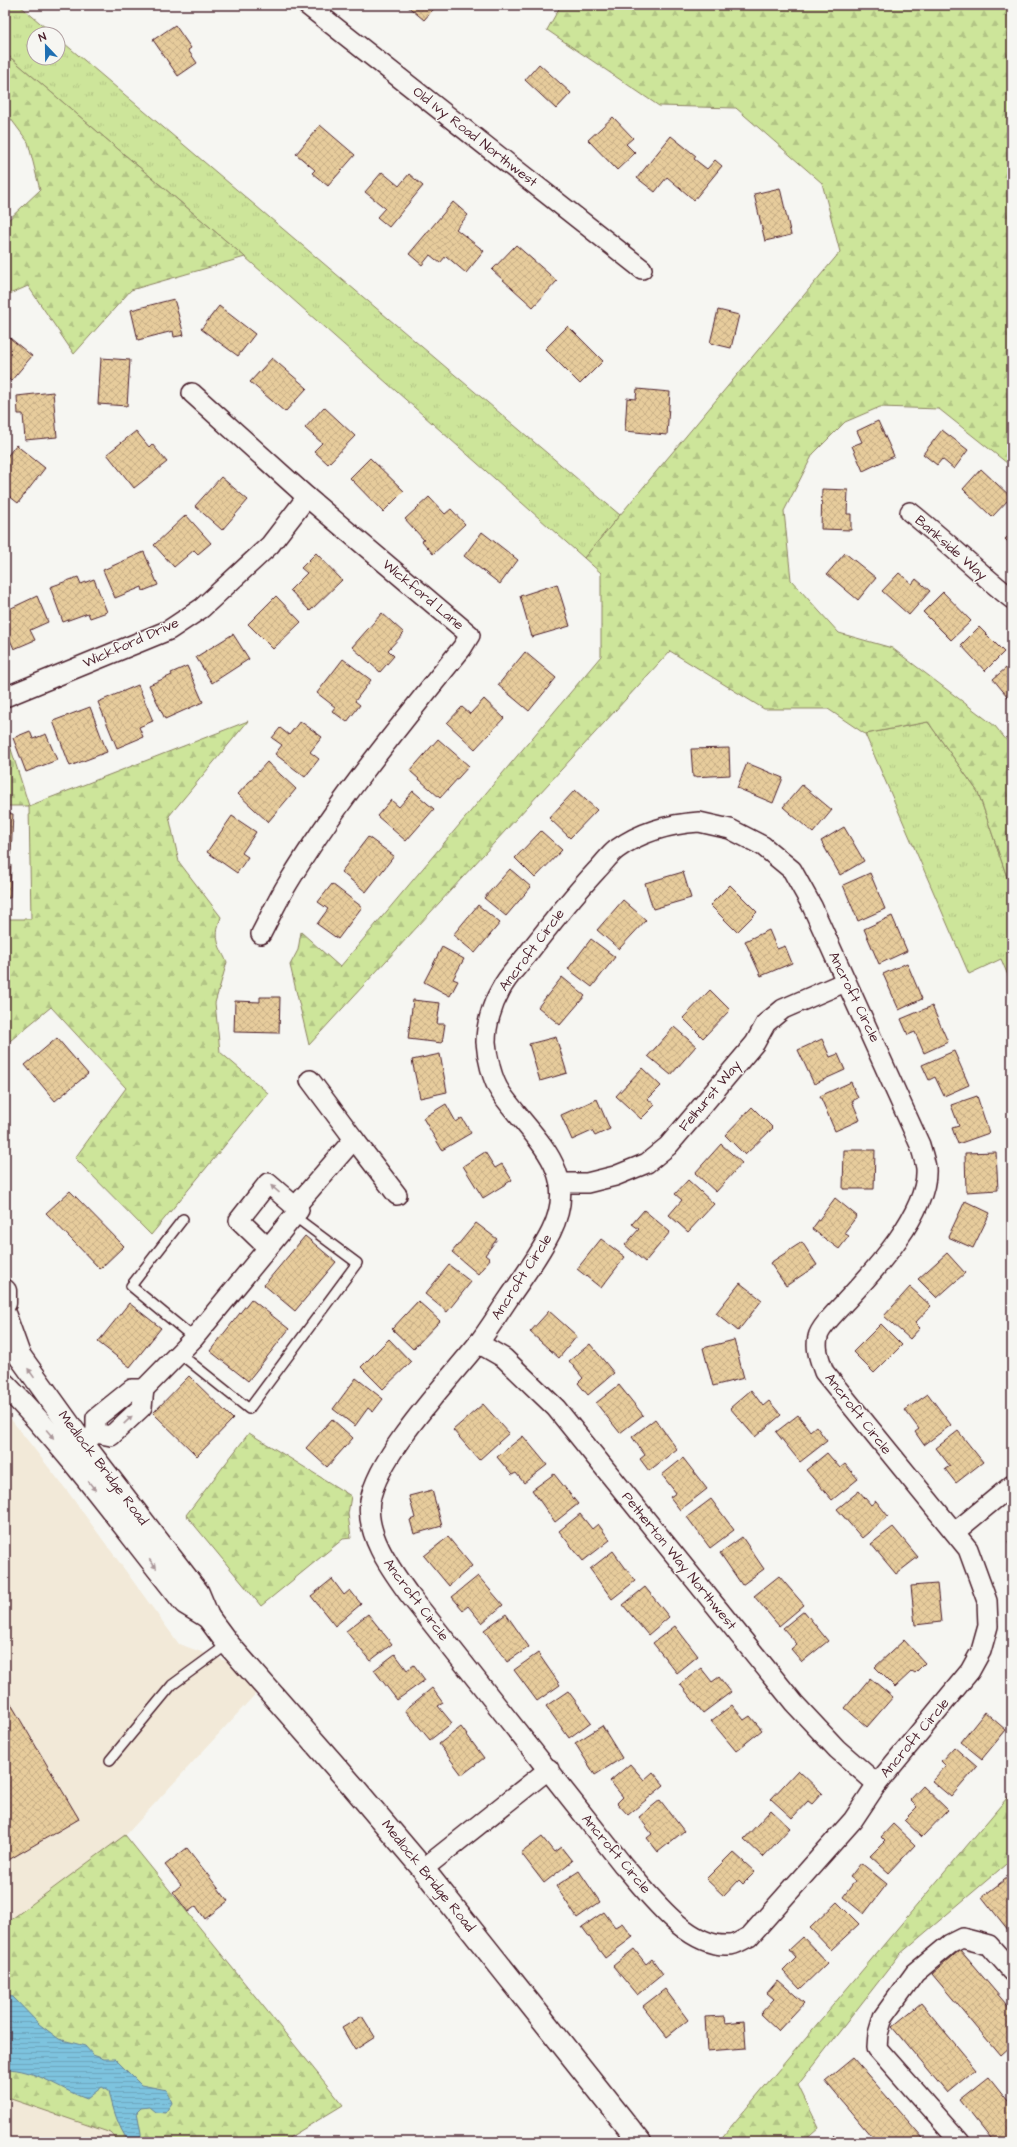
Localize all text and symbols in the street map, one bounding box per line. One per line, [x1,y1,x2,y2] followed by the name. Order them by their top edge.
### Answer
[26,26,66,66] north arrow
[36,29,49,45] text: N
[408,82,542,192] street label: Old Ivy Road Northwest
[910,511,992,585] street label: Bankside Way
[378,555,468,635] street label: Wickford Lane
[80,613,183,673] street label: Wickford Drive
[494,904,570,995] street label: Ancroft Circle
[823,948,885,1046] street label: Ancroft Circle
[674,1056,746,1136] street label: Felhurst Way
[270,1185,281,1194] one-way arrow
[487,1230,557,1324] street label: Ancroft Circle
[27,1368,35,1379] one-way arrow
[820,1369,896,1459] street label: Ancroft Circle
[53,1406,153,1530] street label: Medlock Bridge Road
[123,1415,133,1425] one-way arrow
[45,1428,54,1439] one-way arrow
[88,1481,96,1492] one-way arrow
[617,1488,741,1635] street label: Petherton Way Northwest
[378,1555,454,1646] street label: Ancroft Circle
[149,1559,158,1570] one-way arrow
[876,1694,955,1782] street label: Ancroft Circle
[577,1810,656,1898] street label: Ancroft Circle
[376,1816,480,1936] street label: Medlock Bridge Road

